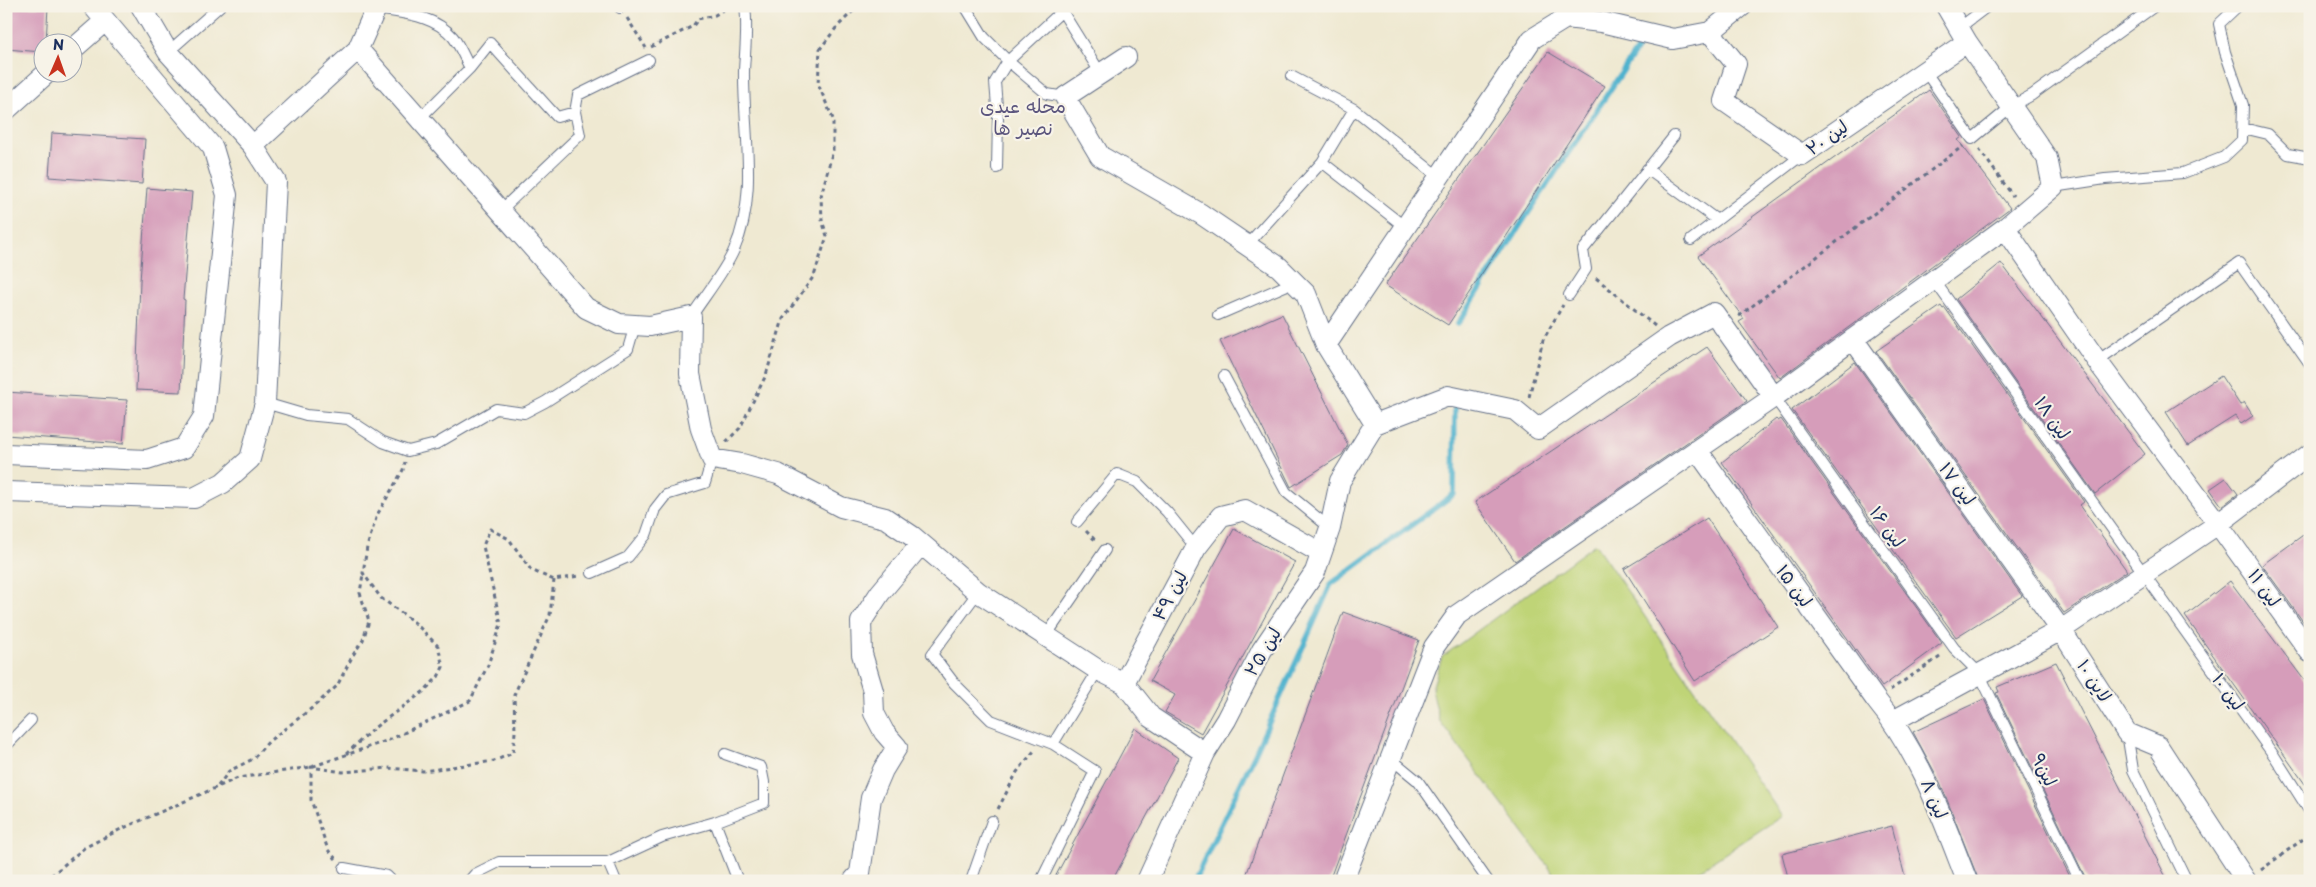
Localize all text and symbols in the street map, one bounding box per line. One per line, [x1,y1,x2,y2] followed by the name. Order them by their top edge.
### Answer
[32,32,82,82] north arrow
[53,34,64,55] text: N
[980,91,1066,141] district label: محله عیدی نصیر ها
[1799,112,1853,161] street label: لین ۲۰
[2029,390,2078,444] street label: لین ۱۸
[1933,456,1983,510] street label: لین ۱۷
[1864,500,1913,553] street label: لین ۱۶
[1770,558,1820,612] street label: لین ۱۵
[2242,562,2288,612] street label: لین ۱۱
[1144,566,1193,625] street label: لین ۴۹
[1237,622,1287,681] street label: لین ۲۵
[2071,653,2119,707] street label: لاین ۱۰
[2206,667,2252,715] street label: لین ۱۰
[2026,748,2065,790] street label: لین۹
[1915,774,1956,822] street label: لین ۸

